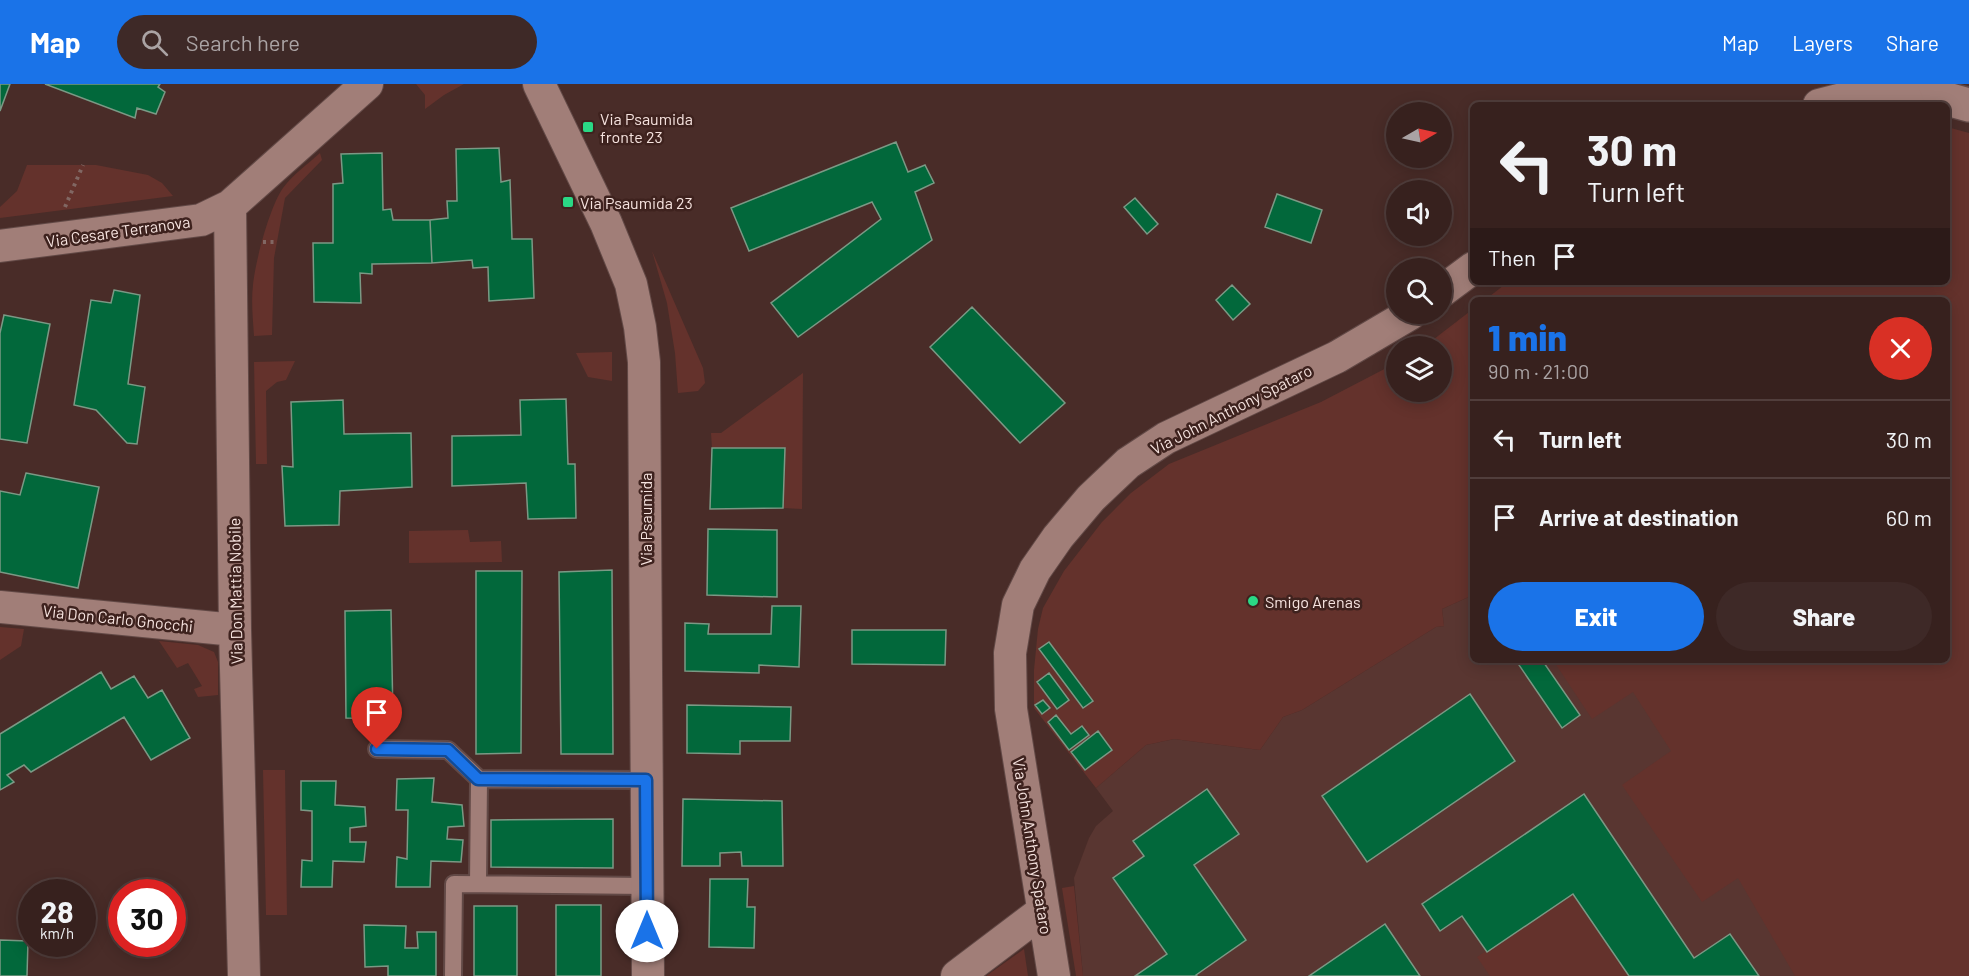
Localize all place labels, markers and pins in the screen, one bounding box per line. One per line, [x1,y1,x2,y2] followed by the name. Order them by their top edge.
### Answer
[600,109,693,146] place label: Via Psaumida fronte 23
[581,120,595,134] marker: Via Psaumida fronte 23
[580,193,693,212] place label: Via Psaumida 23
[561,195,575,209] marker: Via Psaumida 23
[1265,592,1361,611] place label: Smigo Arenas
[1246,594,1260,608] marker: Smigo Arenas
[351,687,402,749] pin

